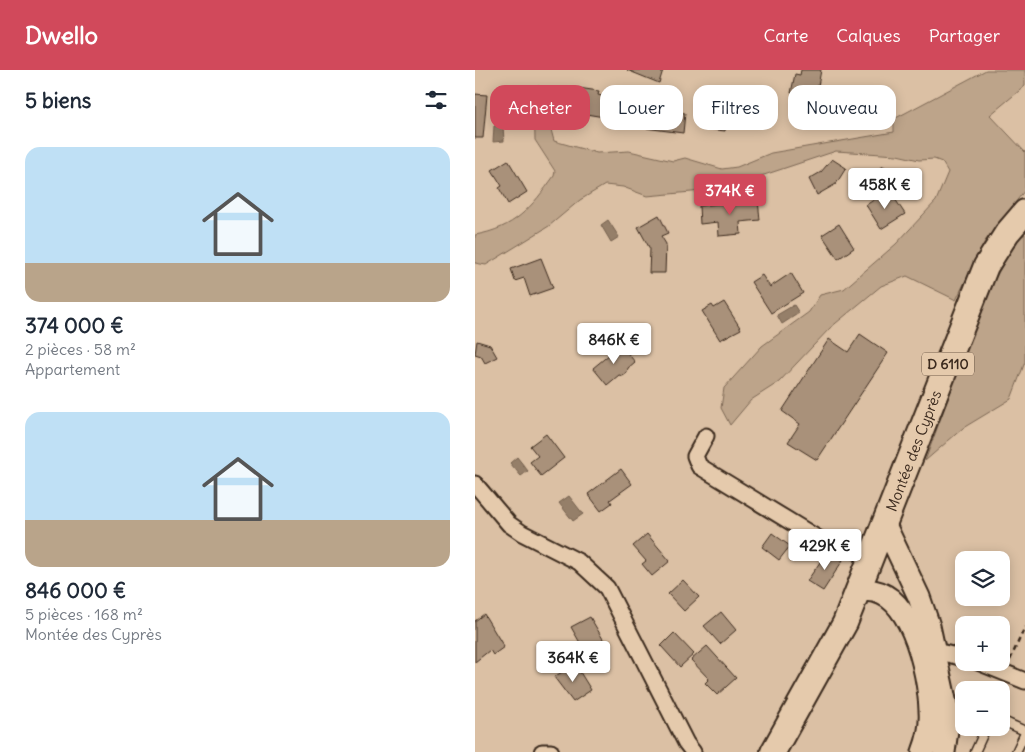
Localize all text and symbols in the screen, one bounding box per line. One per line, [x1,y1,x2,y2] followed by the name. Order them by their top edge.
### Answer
[25,20,98,50] text: Dwello
[763,24,808,47] text: Carte
[836,24,901,47] text: Calques
[929,24,1000,47] text: Partager
[490,85,590,130] chip: Acheter
[600,85,683,130] chip: Louer
[693,85,778,130] chip: Filtres
[788,85,896,130] chip: Nouveau
[422,86,450,114] icon: filters
[25,87,91,114] text: 5 biens
[844,168,926,210] pin: 458K €
[689,174,771,216] pin: 374K €
[859,174,911,194] text: 458K €
[193,179,283,269] icon: home
[705,180,755,200] text: 374K €
[25,312,124,339] text: 374 000 €
[573,322,655,365] pin: 846K €
[588,329,640,349] text: 846K €
[25,339,136,359] text: 2 pièces · 58 m²
[922,352,974,376] road number: D 6110
[25,359,120,379] text: Appartement
[882,387,945,514] street label: Montée des Cyprès
[193,444,283,534] icon: home
[784,528,866,571] pin: 429K €
[799,535,851,555] text: 429K €
[955,551,1010,736] map controls
[955,551,1010,606] button: layers
[25,577,126,604] text: 846 000 €
[25,604,143,624] text: 5 pièces · 168 m²
[955,616,1010,671] button: +
[25,624,162,644] text: Montée des Cyprès
[532,640,614,683] pin: 364K €
[547,647,599,667] text: 364K €
[955,681,1010,736] button: −

